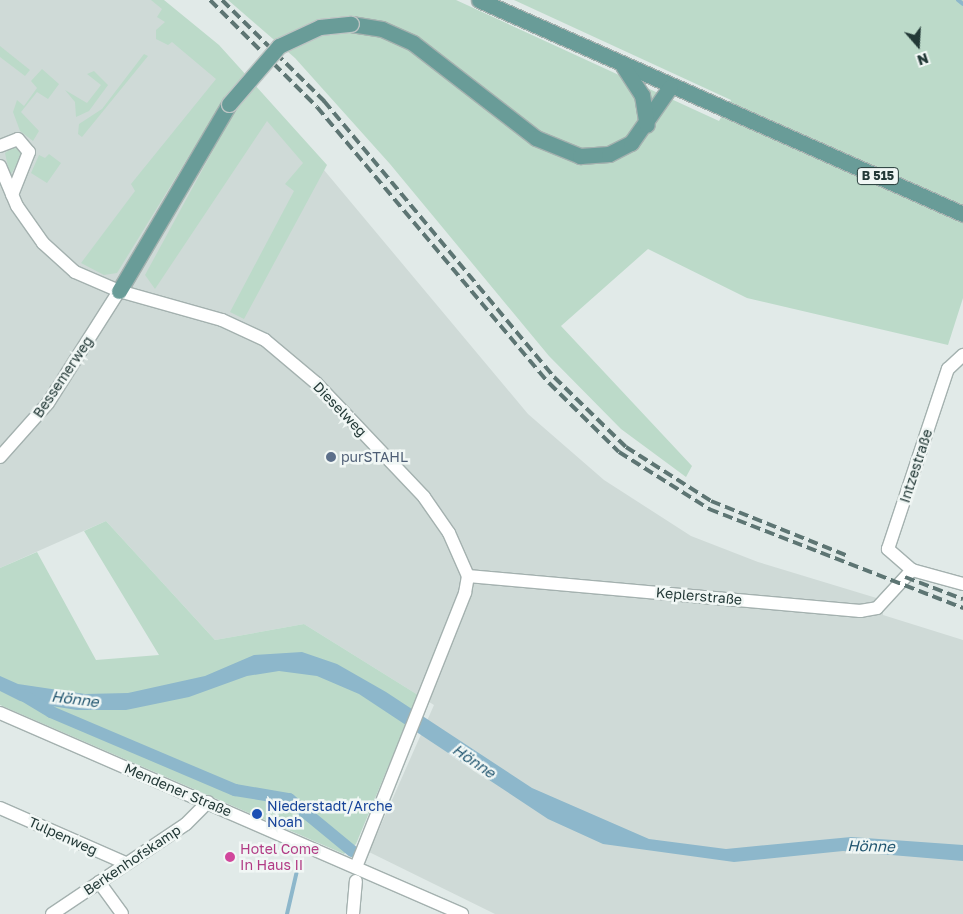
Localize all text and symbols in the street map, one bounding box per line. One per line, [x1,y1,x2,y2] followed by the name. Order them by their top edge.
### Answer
[893,20,943,70] north arrow
[915,50,931,69] text: N
[857,167,899,186] road number: B 515
[30,333,96,421] street label: Bessemerweg
[310,378,370,440] street label: Dieselweg
[896,427,936,505] street label: Intzestraße
[341,449,408,465] place label: purSTAHL
[325,451,337,463] marker: purSTAHL
[655,584,743,608] street label: Keplerstraße
[50,687,100,711] water label: Hönne
[449,740,499,782] water label: Hönne
[122,760,234,820] street label: Mendener Straße
[267,798,393,830] place label: Niederstadt/Arche Noah
[251,808,263,820] marker: Niederstadt/Arche Noah
[26,813,100,859] street label: Tulpenweg
[80,821,184,899] street label: Berkenhofskamp
[847,837,895,855] water label: Hönne
[240,841,319,874] place label: Hotel Come In Haus II
[224,851,236,863] marker: Hotel Come In Haus II

